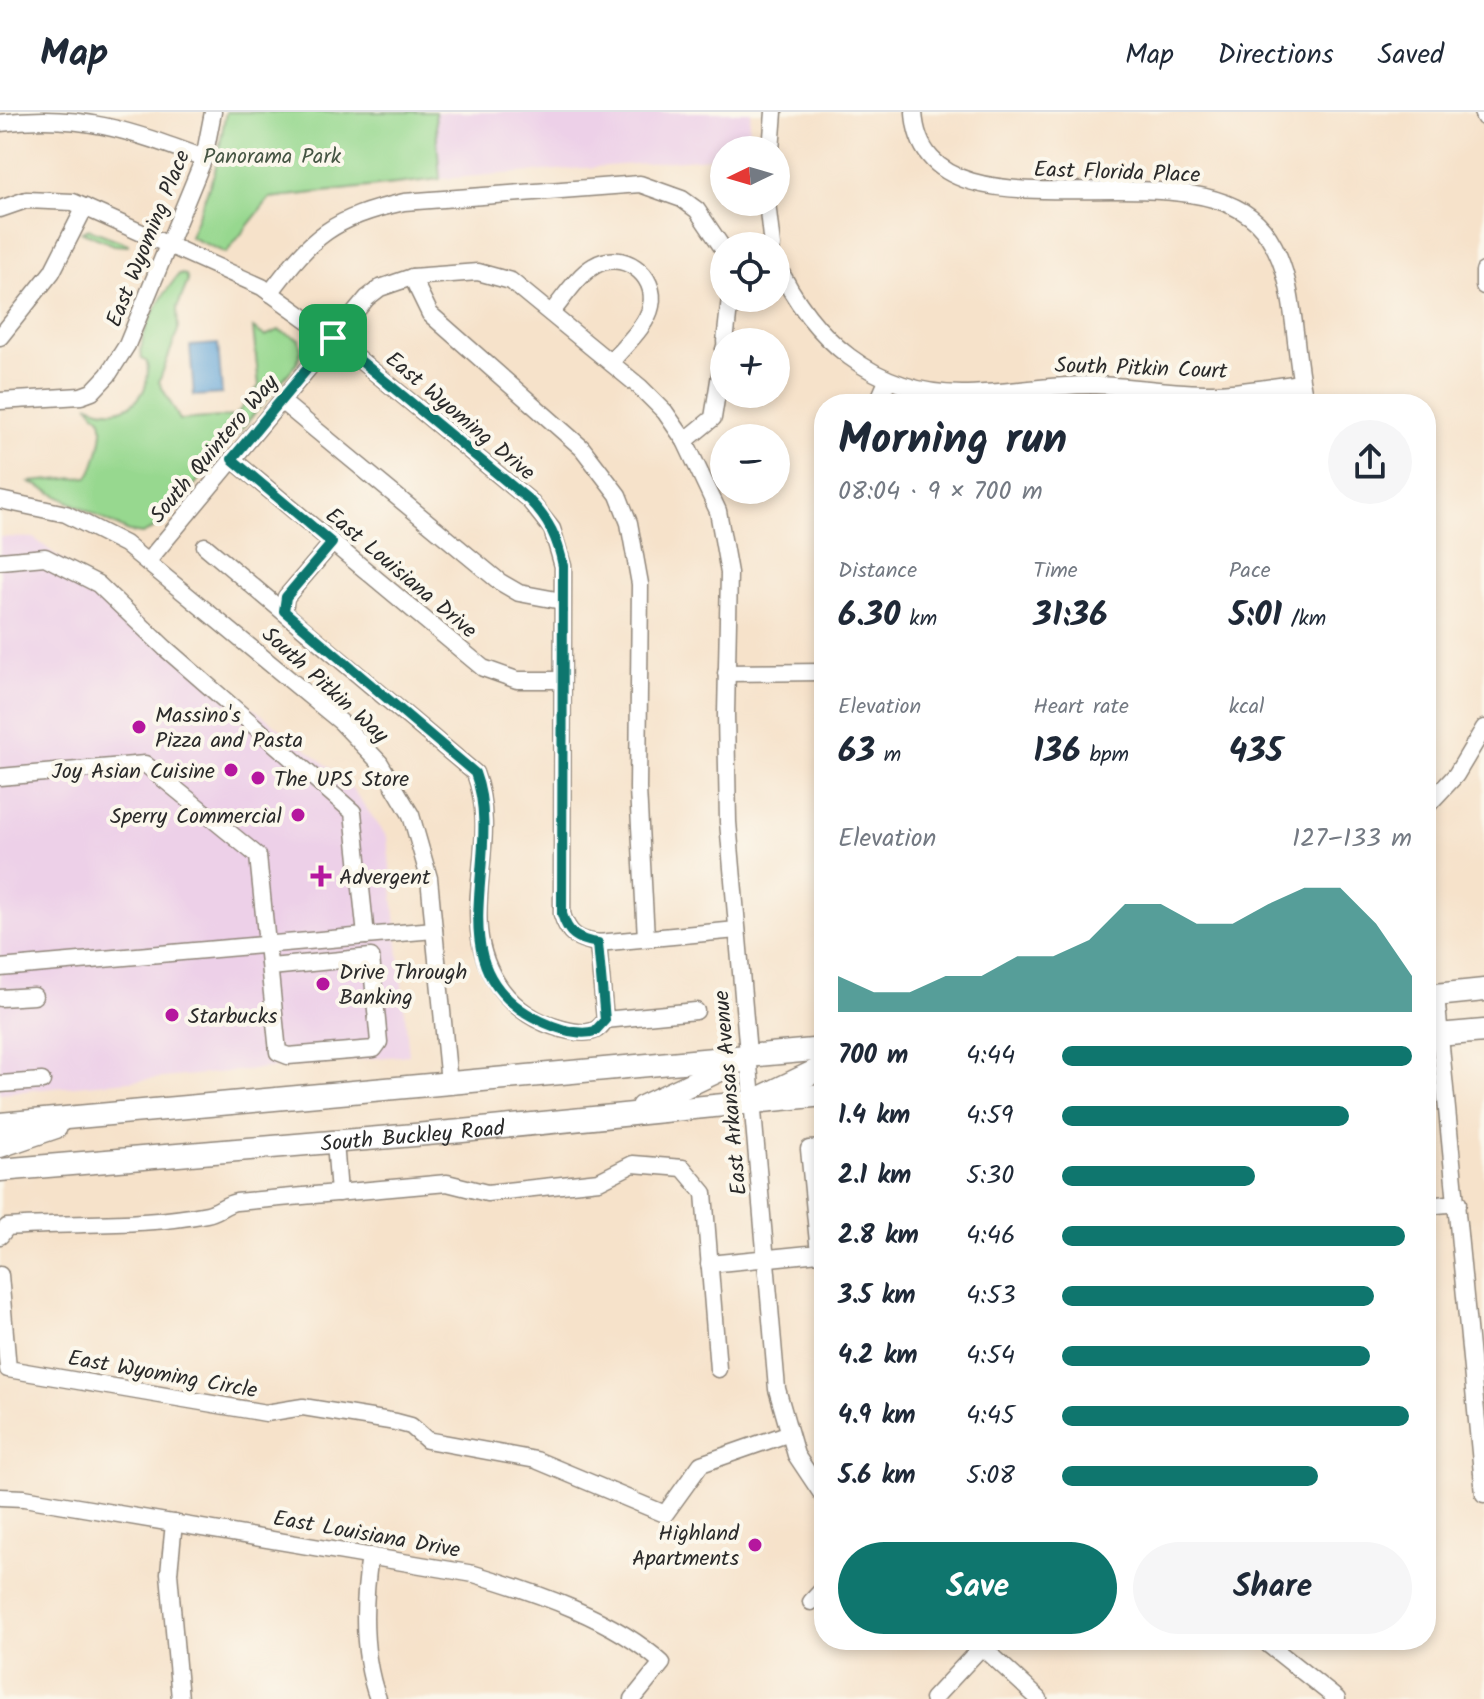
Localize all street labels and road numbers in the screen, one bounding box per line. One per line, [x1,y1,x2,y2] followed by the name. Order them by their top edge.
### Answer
[98,145,201,333] street label: East Wyoming Place
[1033,153,1201,194] street label: East Florida Place
[377,343,542,490] street label: East Wyoming Drive
[1054,349,1228,390] street label: South Pitkin Court
[142,367,288,532] street label: South Quintero Way
[317,500,484,648] street label: East Louisiana Drive
[253,619,396,753] street label: South Pitkin Way
[705,989,758,1197] street label: East Arkansas Avenue
[319,1112,507,1163] street label: South Buckley Road
[65,1342,260,1409] street label: East Wyoming Circle
[270,1502,463,1569] street label: East Louisiana Drive

